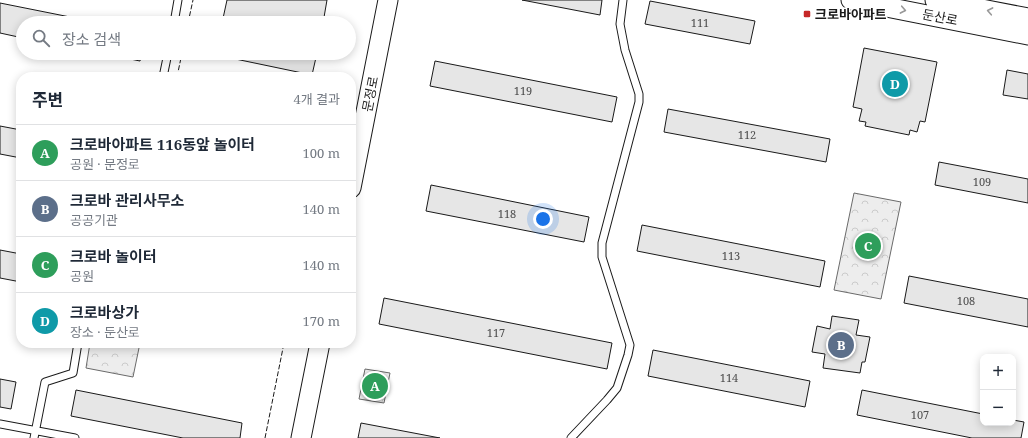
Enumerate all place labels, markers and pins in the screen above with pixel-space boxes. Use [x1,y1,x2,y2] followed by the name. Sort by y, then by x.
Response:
[815,5,887,23] place label: 크로바아파트
[802,9,812,19] marker: 크로바아파트
[882,69,908,99] pin: D
[855,231,881,261] pin: C
[828,330,854,360] pin: B
[362,371,388,401] pin: A

